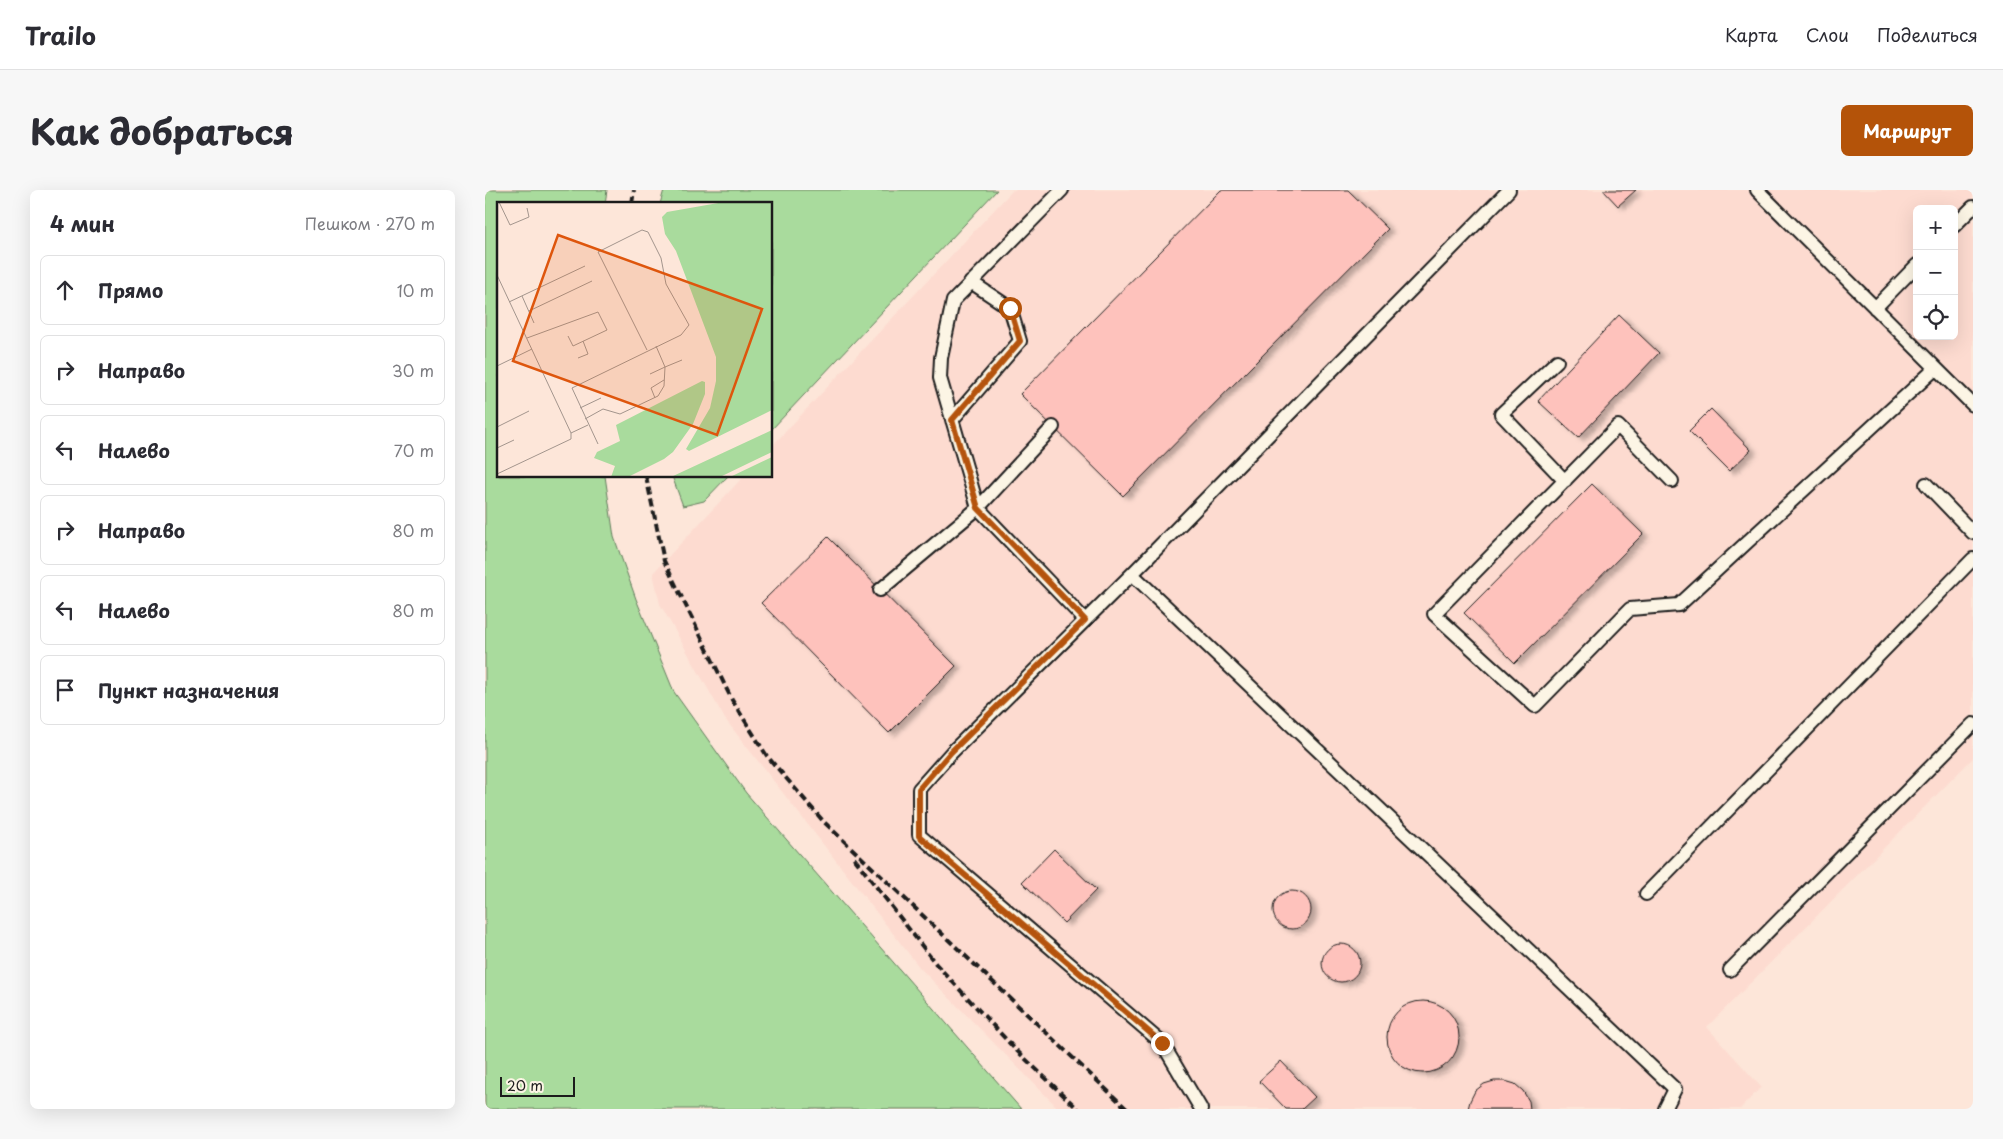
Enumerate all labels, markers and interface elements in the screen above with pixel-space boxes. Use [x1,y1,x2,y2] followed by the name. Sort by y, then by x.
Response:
[25,17,96,53] text: Trailo
[1725,21,1778,48] text: Карта
[1806,21,1849,48] text: Слои
[1877,21,1978,48] text: Поделиться
[30,104,294,157] text: Как добраться
[1841,105,1973,156] button: Маршрут
[497,202,773,478] inset map
[1913,205,1958,340] map controls
[1913,205,1958,250] button: +
[50,207,115,239] text: 4 мин
[305,211,435,235] text: Пешком · 270 m
[1913,250,1958,295] button: −
[51,276,79,304] icon: ahead
[98,276,163,304] text: Прямо
[397,278,434,302] text: 10 m
[1913,295,1958,340] button: locate
[999,297,1022,320] route start
[51,356,79,384] icon: right
[98,356,185,384] text: Направо
[392,358,434,382] text: 30 m
[51,436,79,464] icon: left
[98,436,170,464] text: Налево
[394,438,434,462] text: 70 m
[51,516,79,544] icon: right
[98,516,185,544] text: Направо
[392,518,434,542] text: 80 m
[51,596,79,624] icon: left
[98,596,170,624] text: Налево
[392,598,434,622] text: 80 m
[51,676,79,704] icon: arrive
[98,676,279,704] text: Пункт назначения
[1151,1032,1174,1055] route end
[500,1074,575,1097] scale bar
[507,1075,543,1096] text: 20 m

